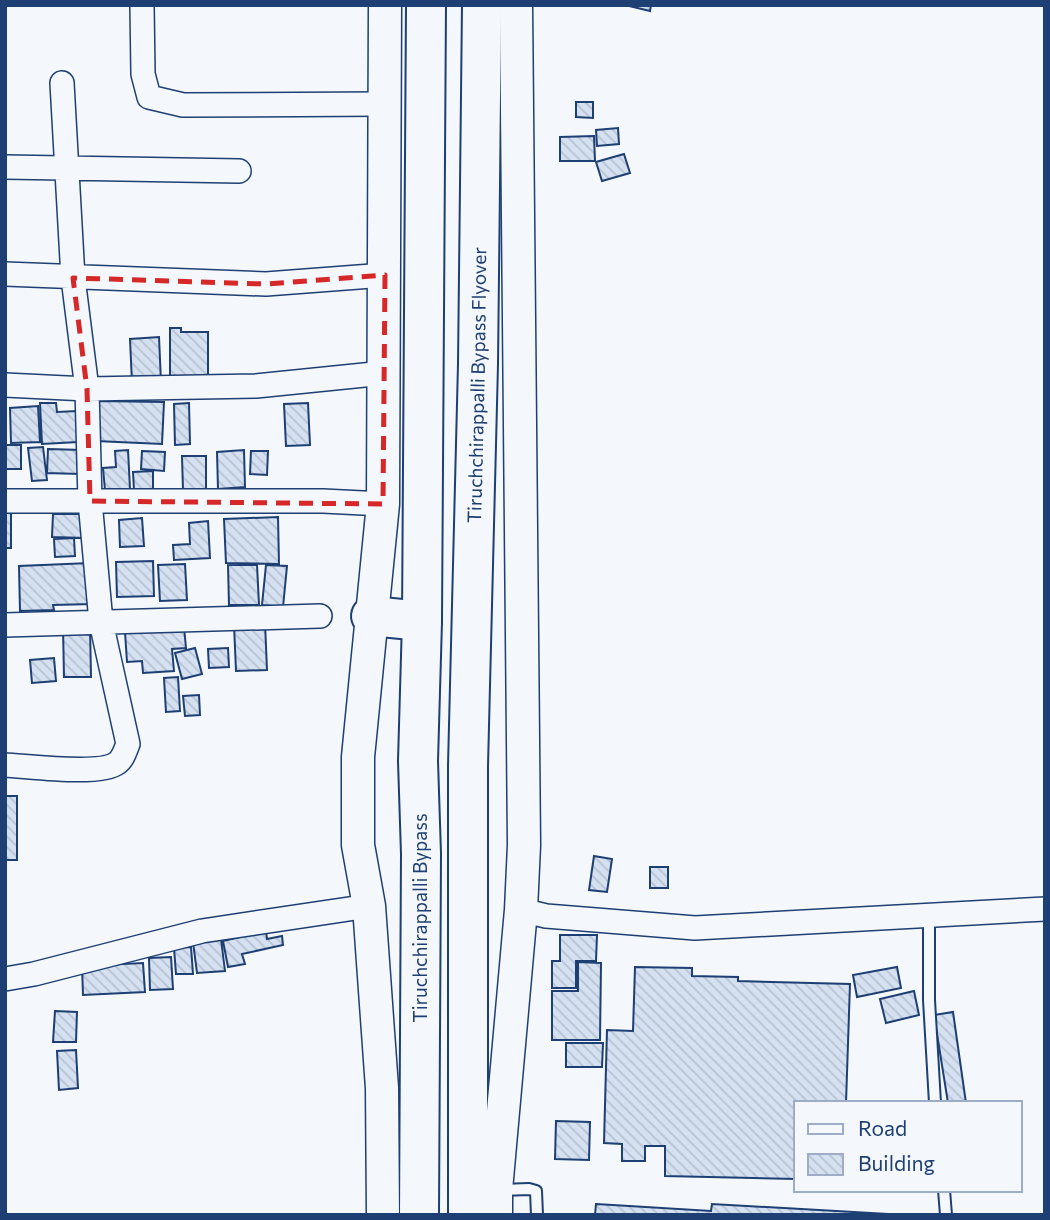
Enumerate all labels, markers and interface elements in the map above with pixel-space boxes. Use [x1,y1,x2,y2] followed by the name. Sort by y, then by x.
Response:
[462,247,490,523] street label: Tiruchchirappalli Bypass Flyover
[408,813,431,1023] street label: Tiruchchirappalli Bypass
[794,1101,1022,1192] legend
[858,1115,907,1140] text: Road
[858,1150,935,1175] text: Building

